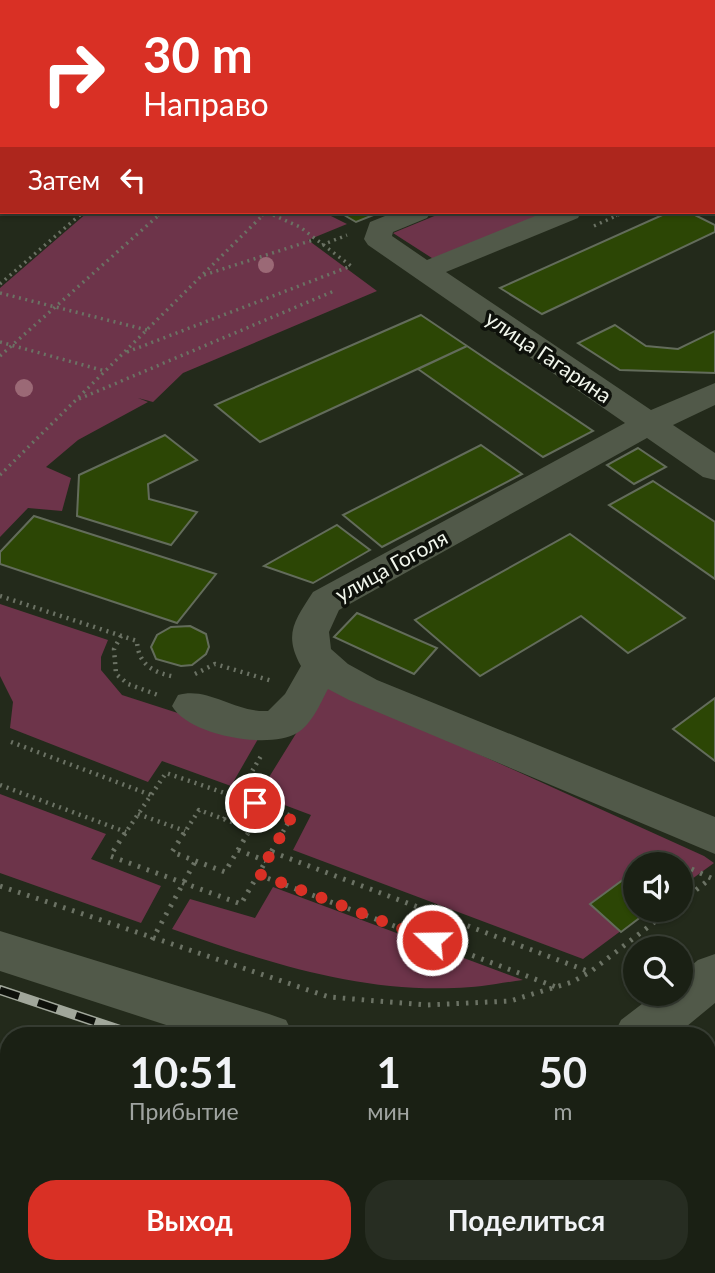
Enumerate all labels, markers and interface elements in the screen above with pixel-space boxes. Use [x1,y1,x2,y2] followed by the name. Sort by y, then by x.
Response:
[143,25,253,83] text: 30 m
[28,28,119,119] icon: right
[143,84,269,123] text: Направо
[114,161,152,199] icon: left
[28,164,100,196] text: Затем
[481,305,617,407] street label: улица Гагарина
[330,524,452,606] street label: улица Гоголя
[225,773,285,833] pin
[236,784,274,822] icon: arrive
[623,852,693,1006] map controls
[623,852,693,922] button: sound
[395,903,469,977] position arrow
[623,936,693,1006] button: search
[130,1047,238,1097] text: 10:51
[376,1047,401,1097] text: 1
[539,1047,587,1097] text: 50
[129,1097,239,1125] text: Прибытие
[367,1097,410,1125] text: мин
[553,1097,572,1125] text: m
[28,1180,351,1260] button: Выход
[365,1180,688,1260] button: Поделиться

